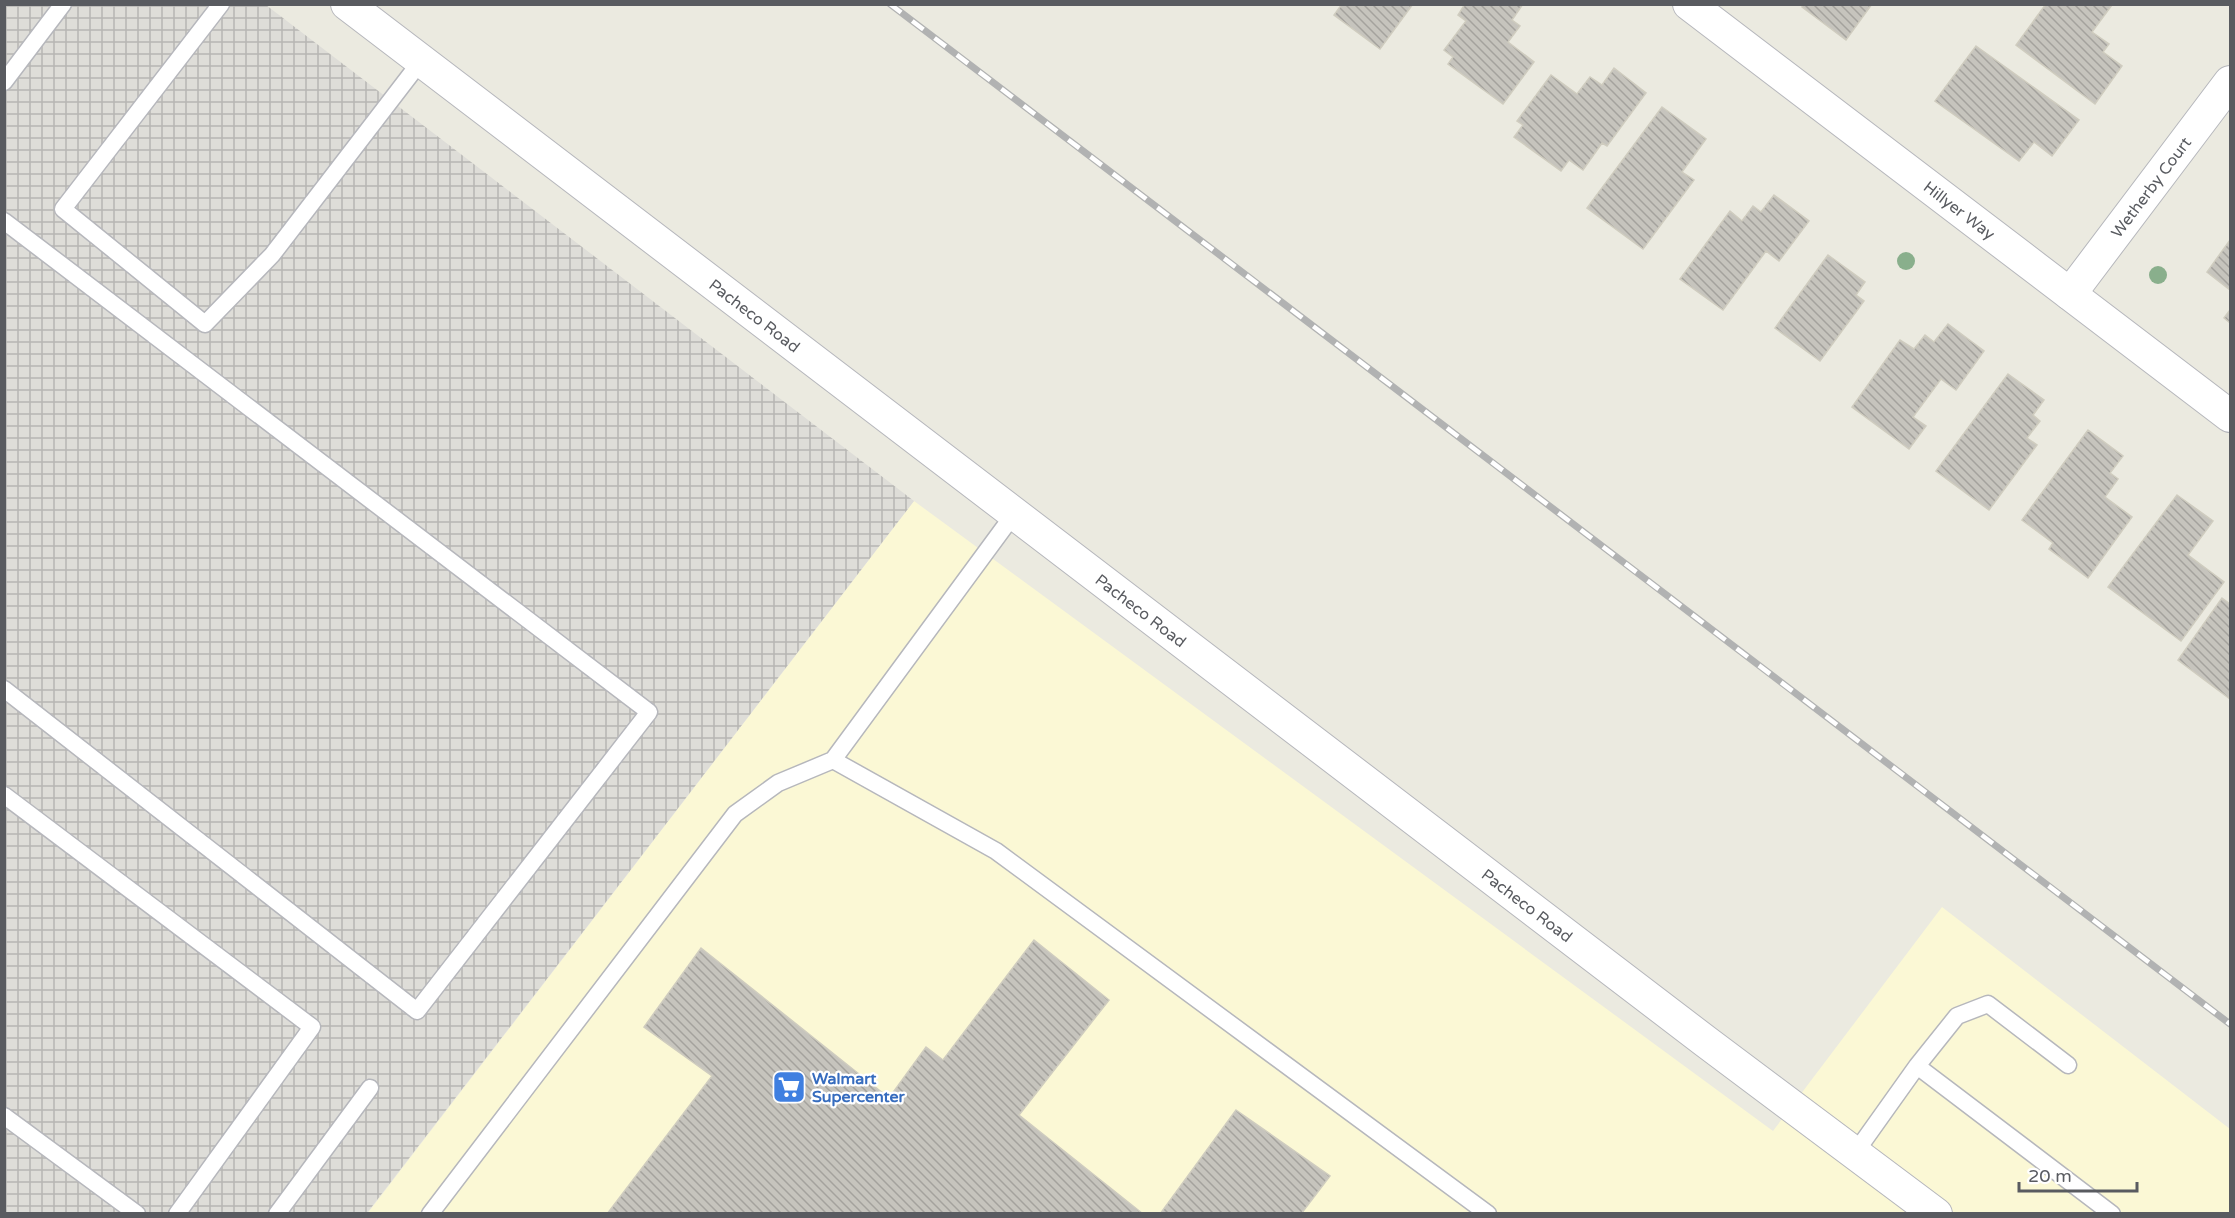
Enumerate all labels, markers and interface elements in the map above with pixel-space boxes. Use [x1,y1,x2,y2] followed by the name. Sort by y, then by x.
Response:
[2107,133,2196,242] street label: Wetherby Court
[1919,177,1999,245] street label: Hillyer Way
[705,275,804,357] street label: Pacheco Road
[1091,570,1190,652] street label: Pacheco Road
[1477,865,1576,947] street label: Pacheco Road
[771,1069,807,1105] supermarket icon: Walmart Supercenter
[812,1069,906,1107] place label: Walmart Supercenter
[2019,1155,2138,1193] scale bar
[2028,1165,2072,1187] text: 20 m

